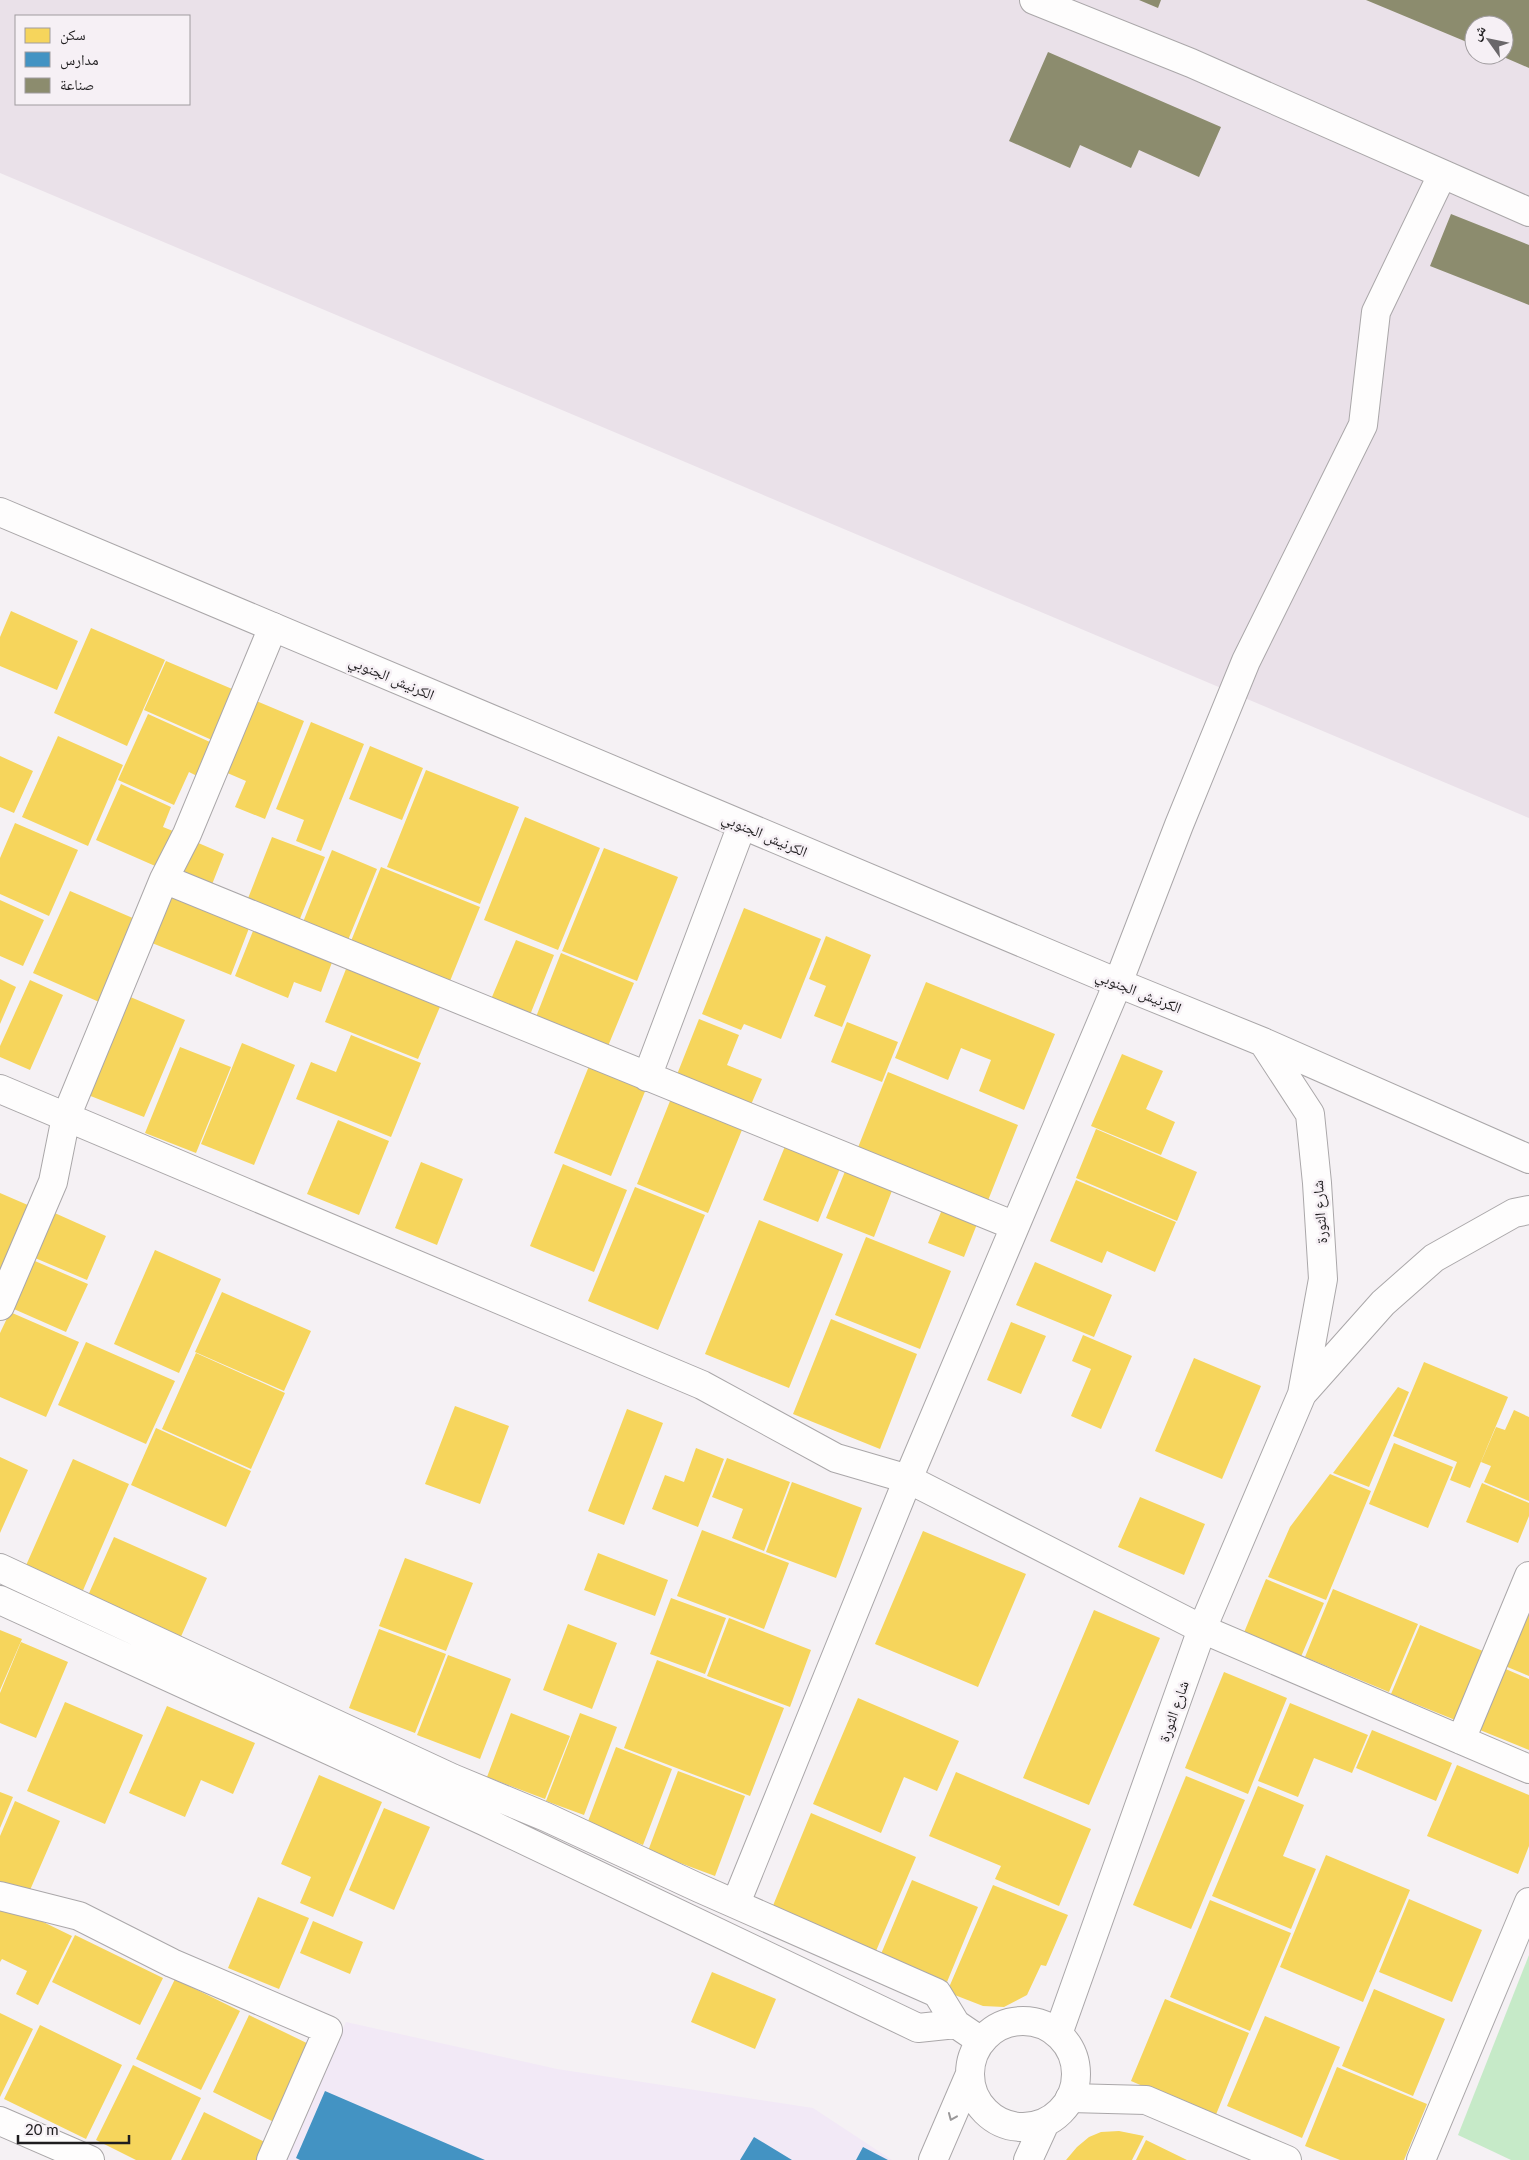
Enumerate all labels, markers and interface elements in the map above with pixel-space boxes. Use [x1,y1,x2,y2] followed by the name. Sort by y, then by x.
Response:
[15,15,190,105] legend
[1464,15,1514,65] north arrow
[1467,22,1490,44] text: ش
[60,25,86,45] text: سكن
[60,50,99,70] text: مدارس
[60,75,94,93] text: صناعة
[345,651,437,707] street label: الكرنيش الجنوبي
[718,808,810,864] street label: الكرنيش الجنوبي
[1092,966,1185,1020] street label: الكرنيش الجنوبي
[1308,1179,1332,1244] street label: شارع الثورة
[1154,1678,1194,1745] street label: شارع الثورة
[18,2112,129,2144] scale bar
[947,2112,958,2121] one-way arrow
[25,2120,59,2138] text: 20 m

